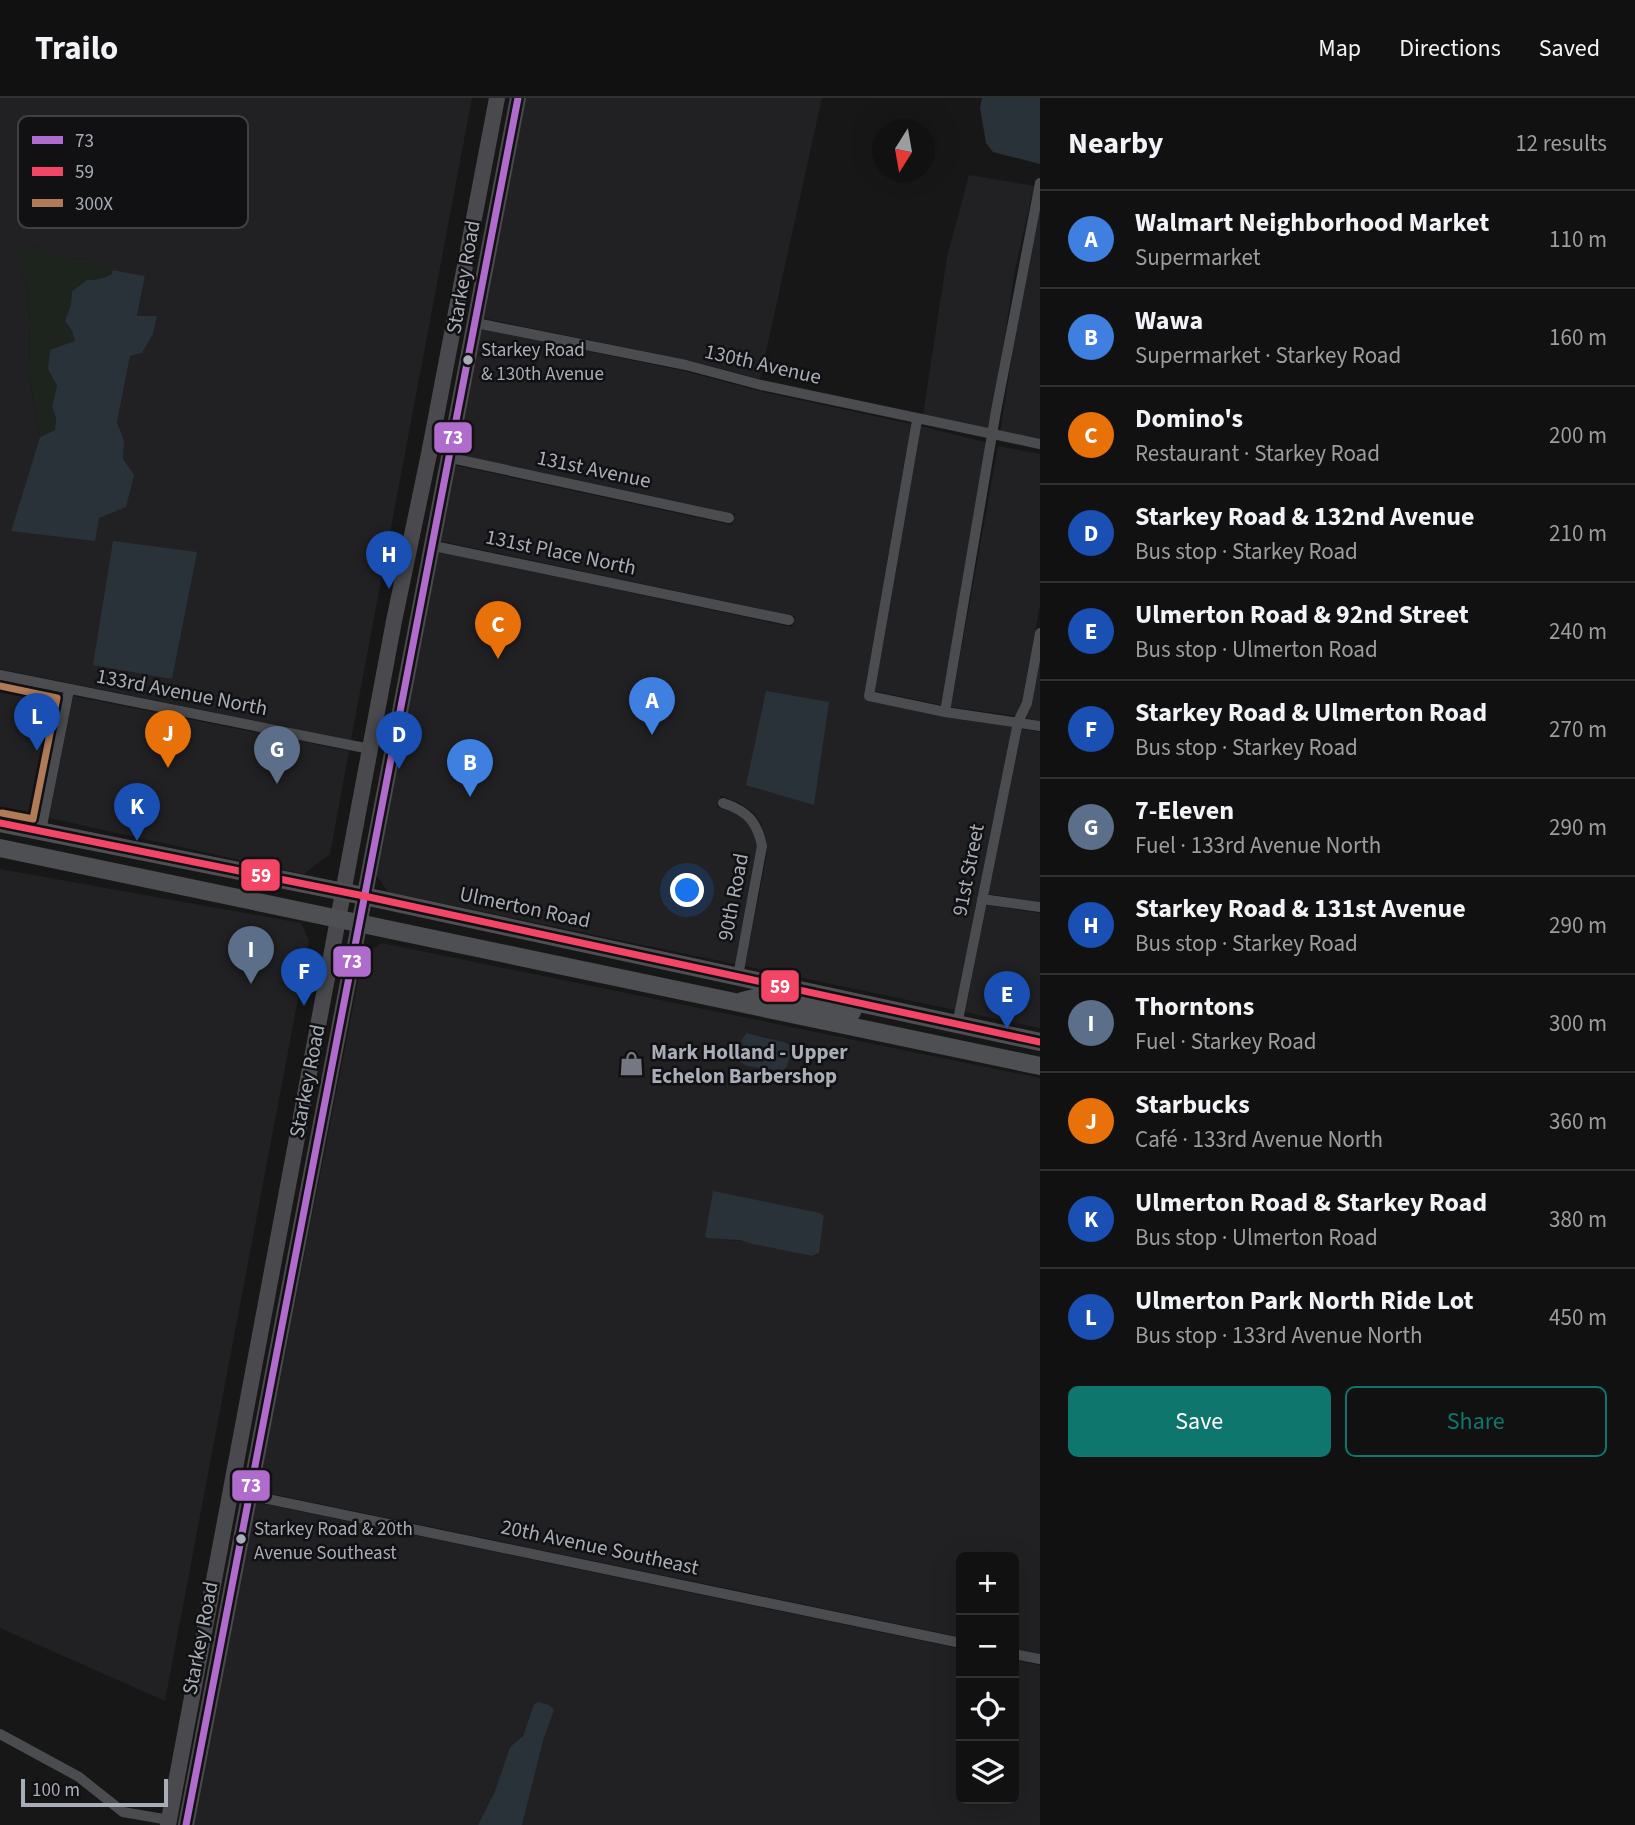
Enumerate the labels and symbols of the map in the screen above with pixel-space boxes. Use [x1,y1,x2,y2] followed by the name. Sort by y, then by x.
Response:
[18,116,248,228] legend
[872,119,935,182] north arrow
[75,128,94,155] text: 73
[75,159,94,186] text: 59
[75,191,113,218] text: 300X
[438,218,488,336] street label: Starkey Road
[702,336,824,392] street label: 130th Avenue
[481,337,604,388] place label: Starkey Road & 130th Avenue
[461,353,475,367] marker: Starkey Road & 130th Avenue
[433,421,473,454] line badge: 73
[443,425,463,452] text: 73
[534,442,654,496] street label: 131st Avenue
[483,521,639,583] street label: 131st Place North
[366,531,412,589] pin: H
[475,601,521,659] pin: C
[94,661,270,723] street label: 133rd Avenue North
[629,677,675,735] pin: A
[14,693,60,751] pin: L
[145,710,191,768] pin: J
[376,711,422,769] pin: D
[254,726,300,784] pin: G
[447,739,493,797] pin: B
[114,783,160,841] pin: K
[944,821,992,919] street label: 91st Street
[710,851,756,943] street label: 90th Road
[240,858,281,892] line badge: 59
[251,863,271,890] text: 59
[670,873,704,907] your location
[457,879,593,935] street label: Ulmerton Road
[228,926,274,984] pin: I
[332,945,372,978] line badge: 73
[281,948,327,1006] pin: F
[342,949,362,976] text: 73
[760,969,800,1003] line badge: 59
[984,971,1030,1029] pin: E
[770,974,790,1001] text: 59
[281,1022,333,1140] street label: Starkey Road
[651,1037,848,1091] place label: Mark Holland - Upper Echelon Barbershop
[617,1050,645,1078] shop icon: Mark Holland - Upper Echelon Barbershop
[231,1469,271,1502] line badge: 73
[241,1473,261,1500] text: 73
[498,1511,702,1583] street label: 20th Avenue Southeast
[254,1516,413,1567] place label: Starkey Road & 20th Avenue Southeast
[234,1532,248,1546] marker: Starkey Road & 20th Avenue Southeast
[174,1579,226,1697] street label: Starkey Road
[21,1776,168,1808] scale bar

